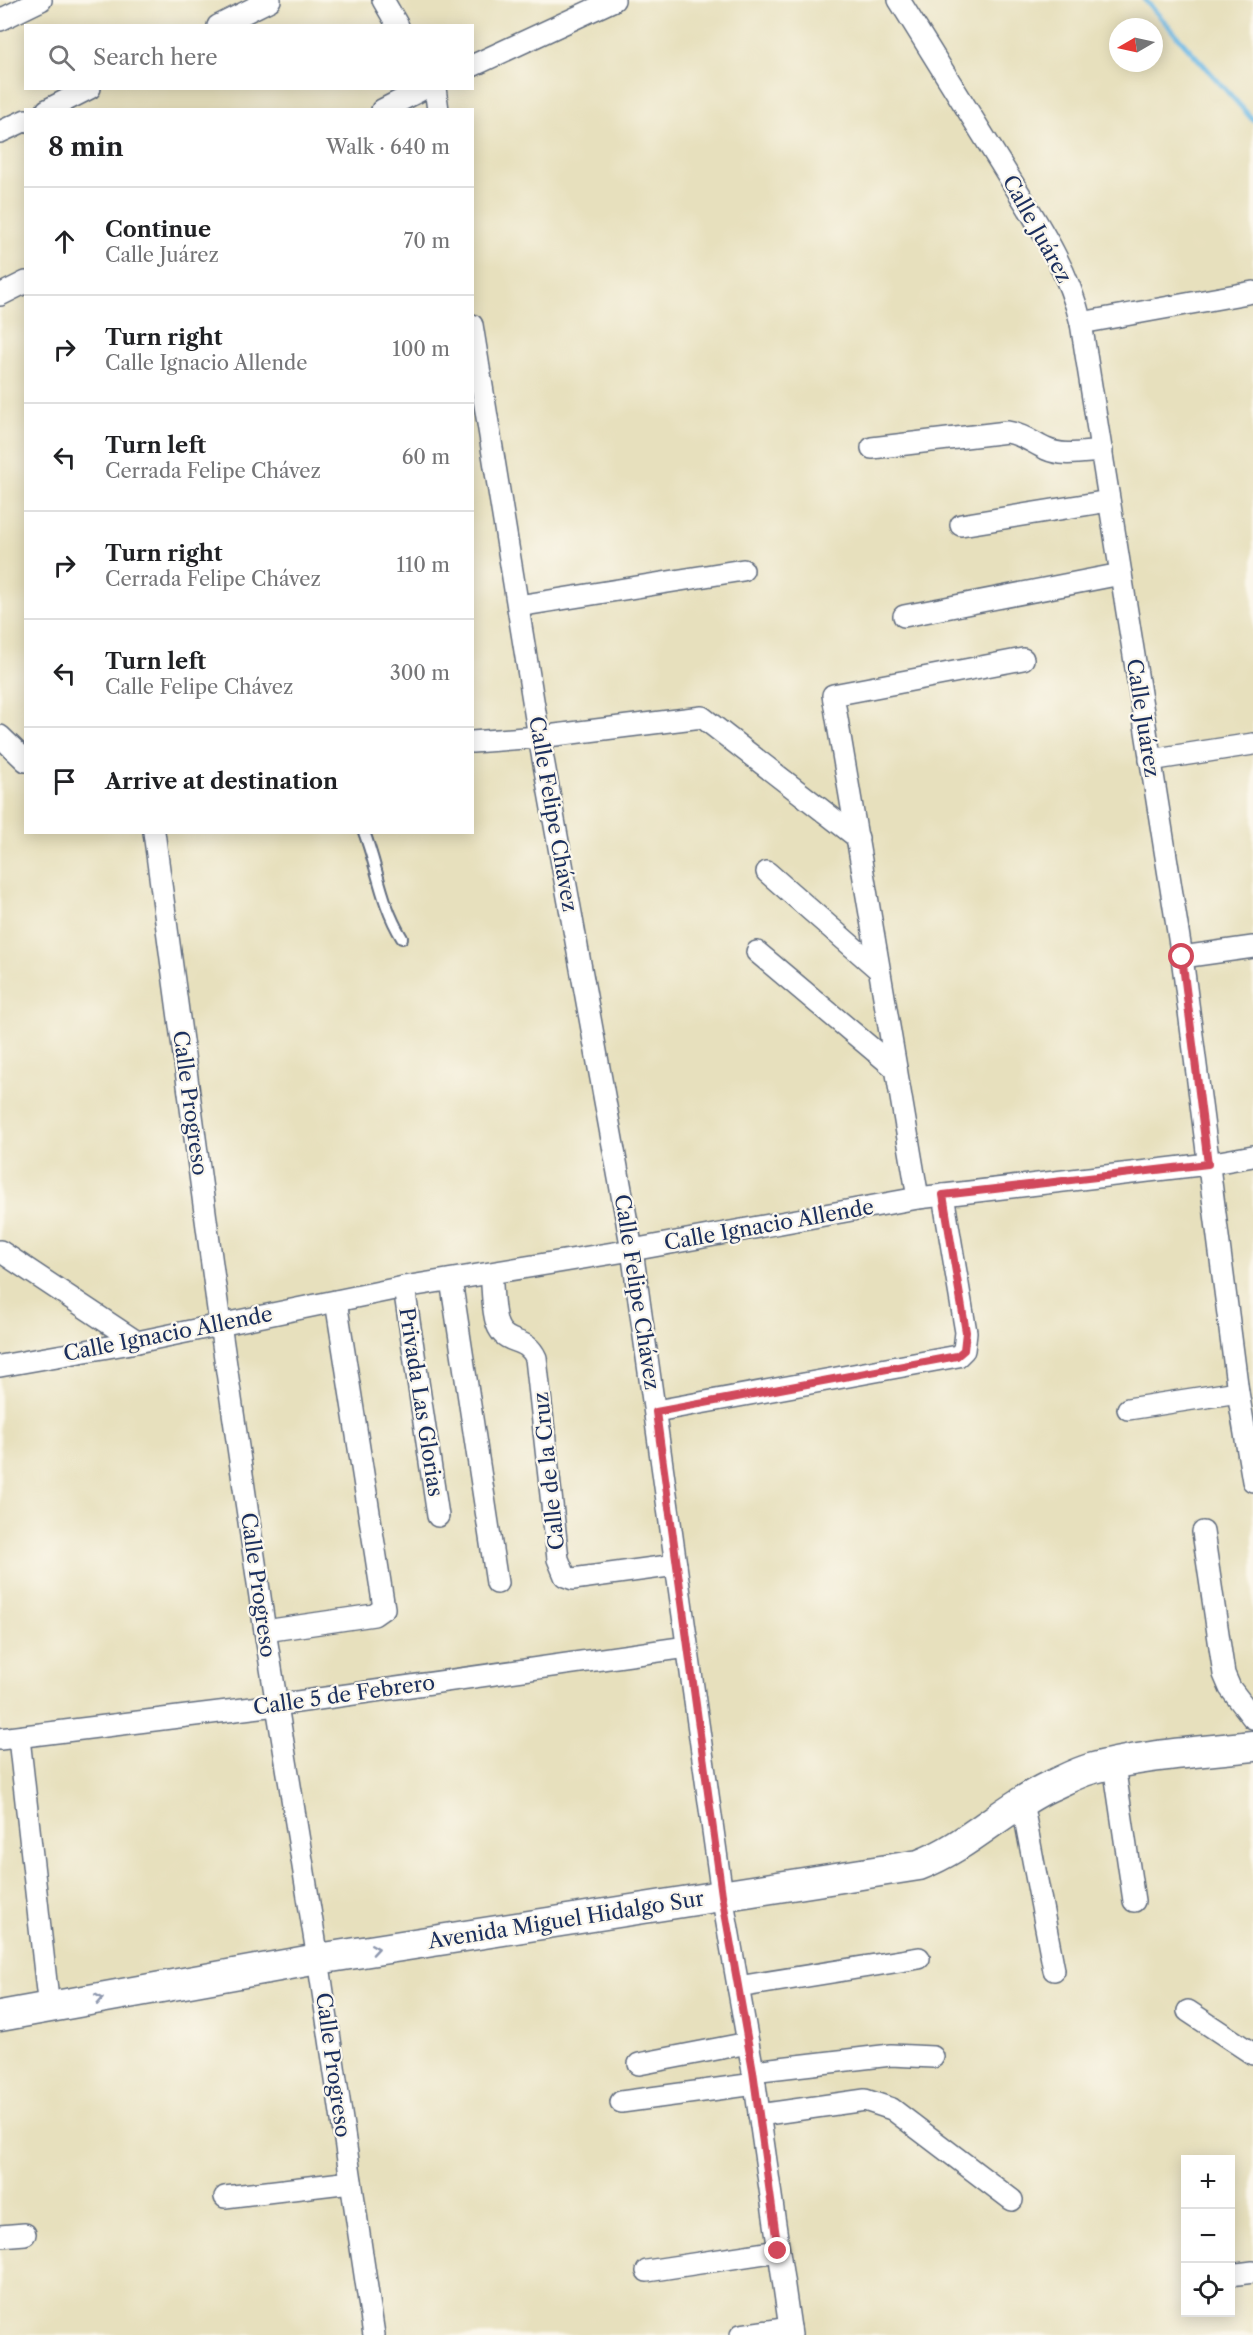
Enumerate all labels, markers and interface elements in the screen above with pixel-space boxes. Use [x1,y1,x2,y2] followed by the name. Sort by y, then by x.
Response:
[1109,18,1163,72] north arrow
[24,24,474,90] search box
[45,41,78,74] icon: search
[93,44,218,71] text: Search here
[48,131,124,163] text: 8 min
[326,135,450,159] text: Walk · 640 m
[998,170,1077,287] street label: Calle Juárez
[105,216,211,243] text: Continue
[48,225,81,258] icon: ahead
[404,229,450,253] text: 70 m
[105,243,219,267] text: Calle Juárez
[105,324,223,351] text: Turn right
[48,333,81,366] icon: right
[392,337,450,361] text: 100 m
[105,351,307,375] text: Calle Ignacio Allende
[105,432,206,459] text: Turn left
[48,441,81,474] icon: left
[402,445,450,469] text: 60 m
[105,459,321,483] text: Cerrada Felipe Chávez
[105,540,223,567] text: Turn right
[48,549,81,582] icon: right
[397,553,450,577] text: 110 m
[105,567,321,591] text: Cerrada Felipe Chávez
[105,648,206,675] text: Turn left
[48,657,81,690] icon: left
[1122,657,1165,779] street label: Calle Juárez
[390,661,450,685] text: 300 m
[105,675,293,699] text: Calle Felipe Chávez
[524,714,583,913] street label: Calle Felipe Chávez
[48,765,81,798] icon: arrive
[105,768,338,795] text: Arrive at destination
[1168,943,1194,969] route start
[168,1029,213,1177] street label: Calle Progreso
[610,1192,665,1392] street label: Calle Felipe Chávez
[662,1194,876,1255] street label: Calle Ignacio Allende
[61,1301,275,1366] street label: Calle Ignacio Allende
[394,1306,449,1498] street label: Privada Las Glorias
[528,1391,569,1551] street label: Calle de la Cruz
[236,1511,281,1659] street label: Calle Progreso
[251,1669,436,1720] street label: Calle 5 de Febrero
[425,1885,706,1954] street label: Avenida Miguel Hidalgo Sur
[371,1944,380,1956] one-way arrow
[311,1991,356,2139] street label: Calle Progreso
[94,1993,104,2006] one-way arrow
[1181,2155,1235,2317] map controls
[1181,2155,1235,2209] button: +
[1181,2209,1235,2263] button: −
[764,2237,790,2263] route end
[1181,2263,1235,2317] button: locate

